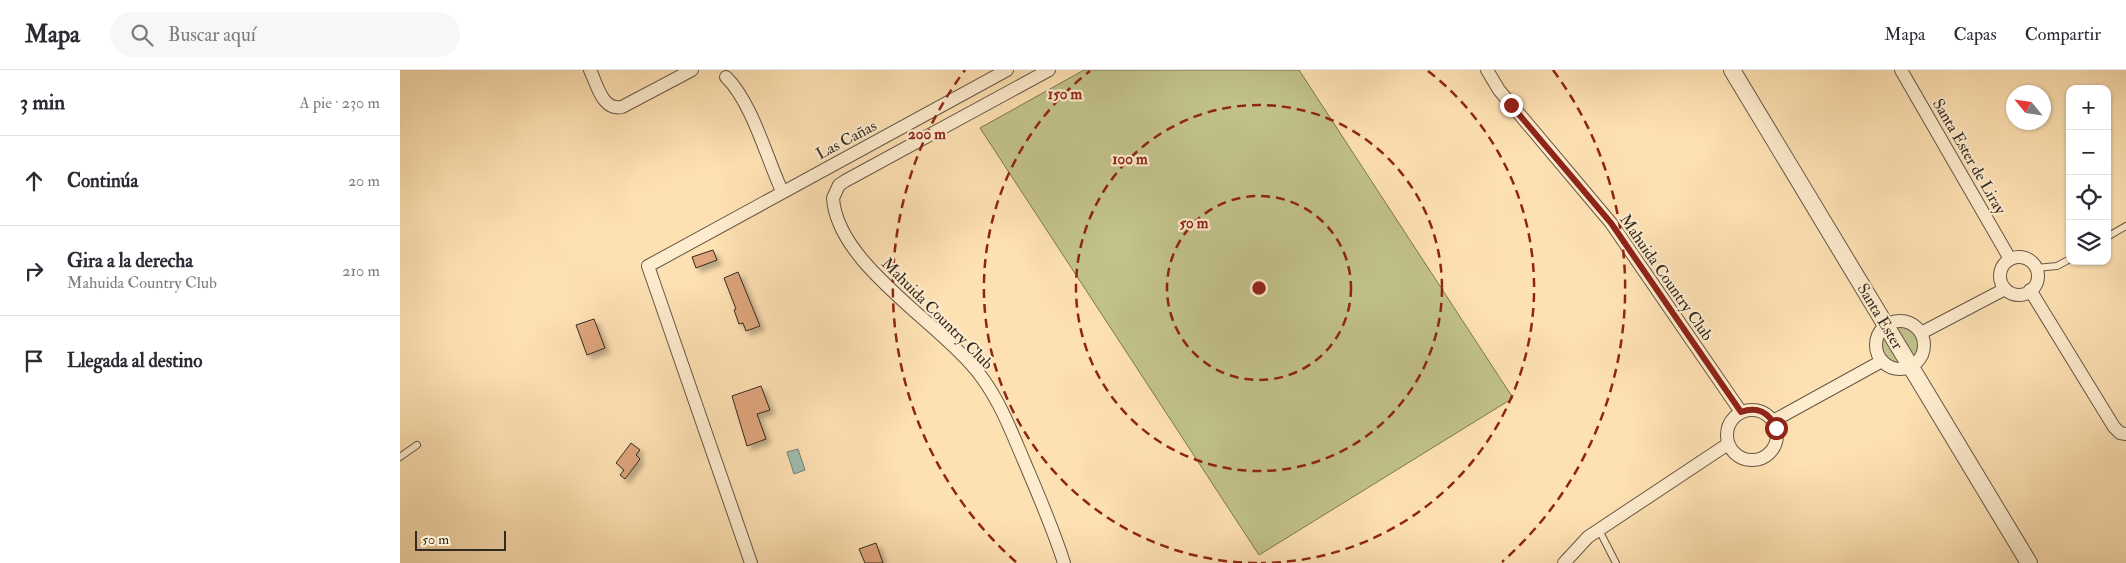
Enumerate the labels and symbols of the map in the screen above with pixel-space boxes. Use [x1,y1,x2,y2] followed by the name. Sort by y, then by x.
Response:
[1048,85,1082,104] text: 150 m
[2006,85,2051,130] north arrow
[1500,94,1523,117] route end
[1928,95,2011,219] street label: Santa Ester de Liray
[813,116,880,164] street label: Las Cañas
[908,125,946,144] text: 200 m
[1112,150,1148,169] text: 100 m
[1615,210,1717,345] street label: Mahuida Country Club
[1180,214,1209,233] text: 50 m
[877,254,997,374] street label: Mahuida Country Club
[1250,279,1268,297] centre of rings
[1853,280,1908,353] street label: Santa Ester
[1765,417,1788,440] route start
[415,528,506,551] scale bar

